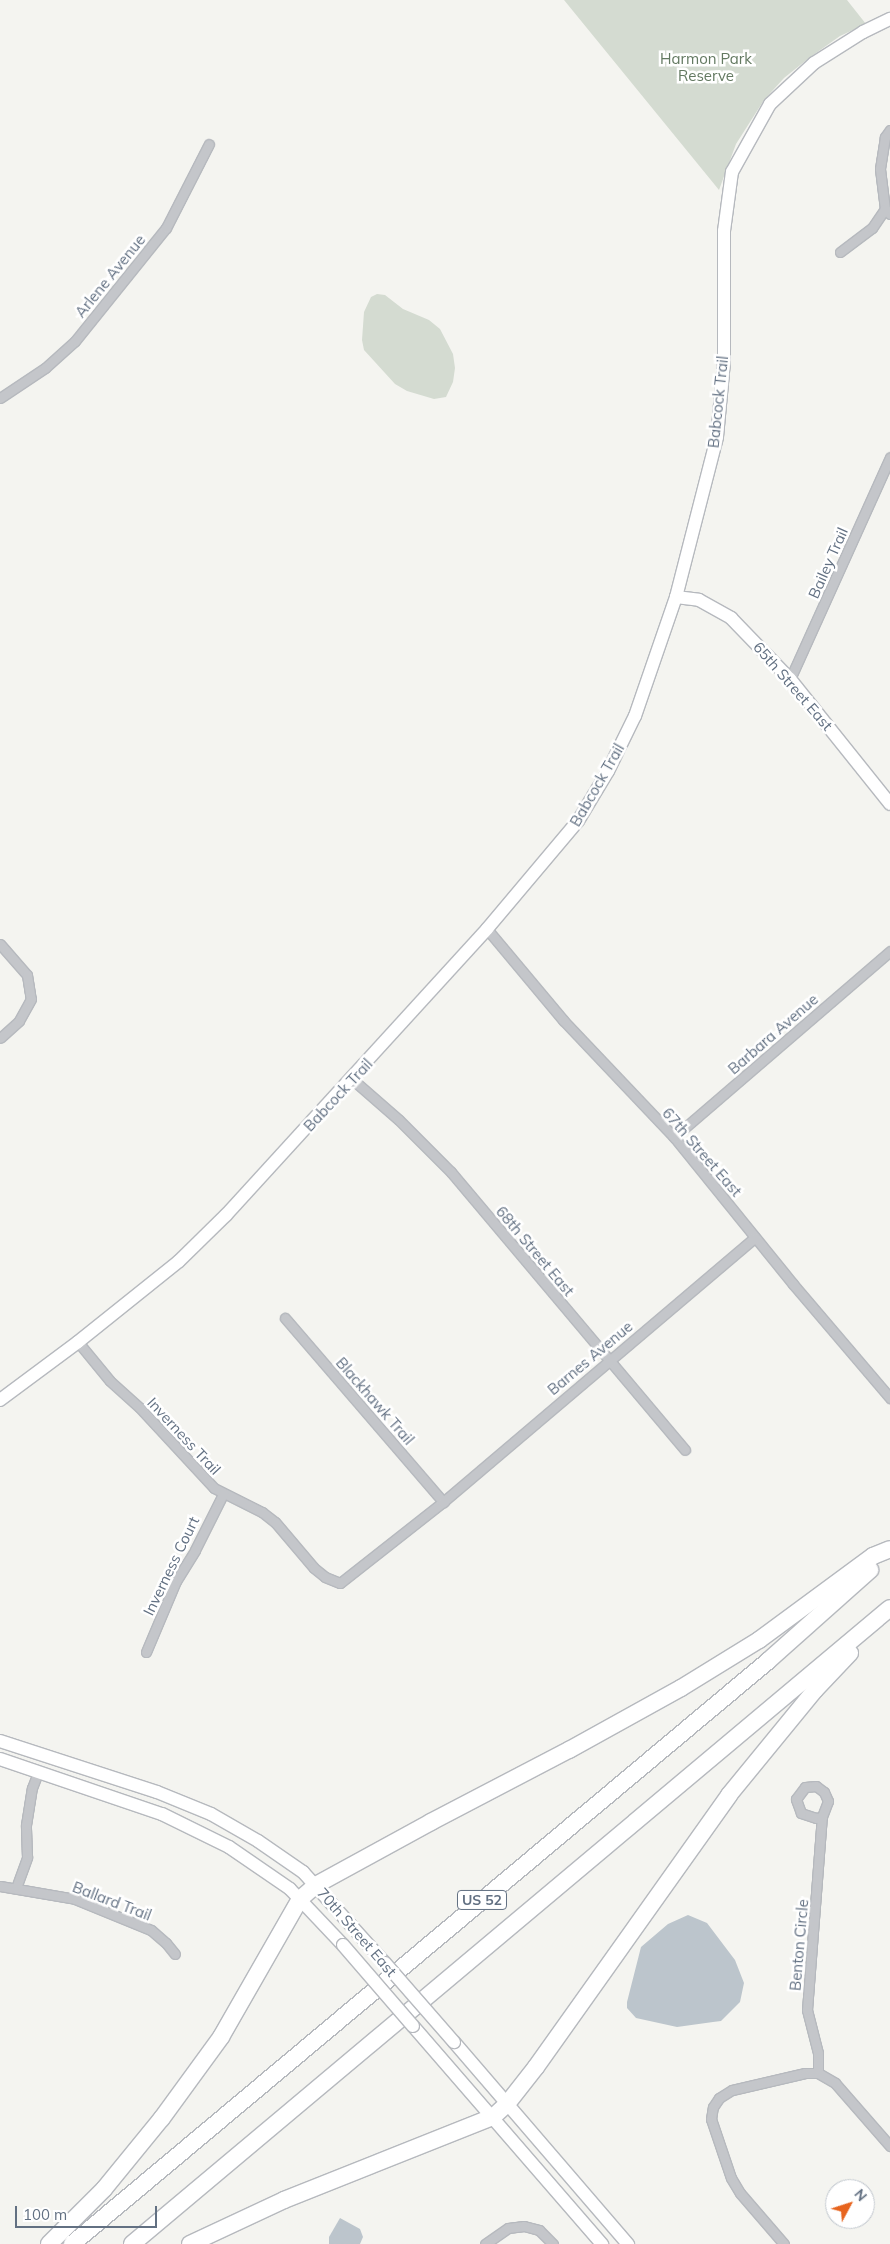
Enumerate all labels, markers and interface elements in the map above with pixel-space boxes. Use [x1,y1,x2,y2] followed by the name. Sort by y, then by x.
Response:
[660,49,752,84] park label: Harmon Park Reserve
[71,231,149,321] street label: Arlene Avenue
[704,355,732,449] street label: Babcock Trail
[804,525,852,601] street label: Bailey Trail
[750,638,836,734] street label: 65th Street East
[566,740,628,830] street label: Babcock Trail
[724,990,822,1078] street label: Barbara Avenue
[300,1055,376,1135] street label: Babcock Trail
[659,1104,745,1200] street label: 67th Street East
[492,1202,578,1300] street label: 68th Street East
[544,1317,636,1399] street label: Barnes Avenue
[332,1354,418,1448] street label: Blackhawk Trail
[144,1394,224,1478] street label: Inverness Trail
[139,1514,203,1618] street label: Inverness Court
[70,1878,154,1924] street label: Ballard Trail
[314,1884,400,1980] street label: 70th Street East
[456,1888,508,1912] road number: US 52
[786,1898,812,1992] street label: Benton Circle
[825,2179,875,2229] north arrow
[850,2185,871,2205] text: N
[18,2196,160,2228] scale bar
[23,2205,67,2224] text: 100 m

